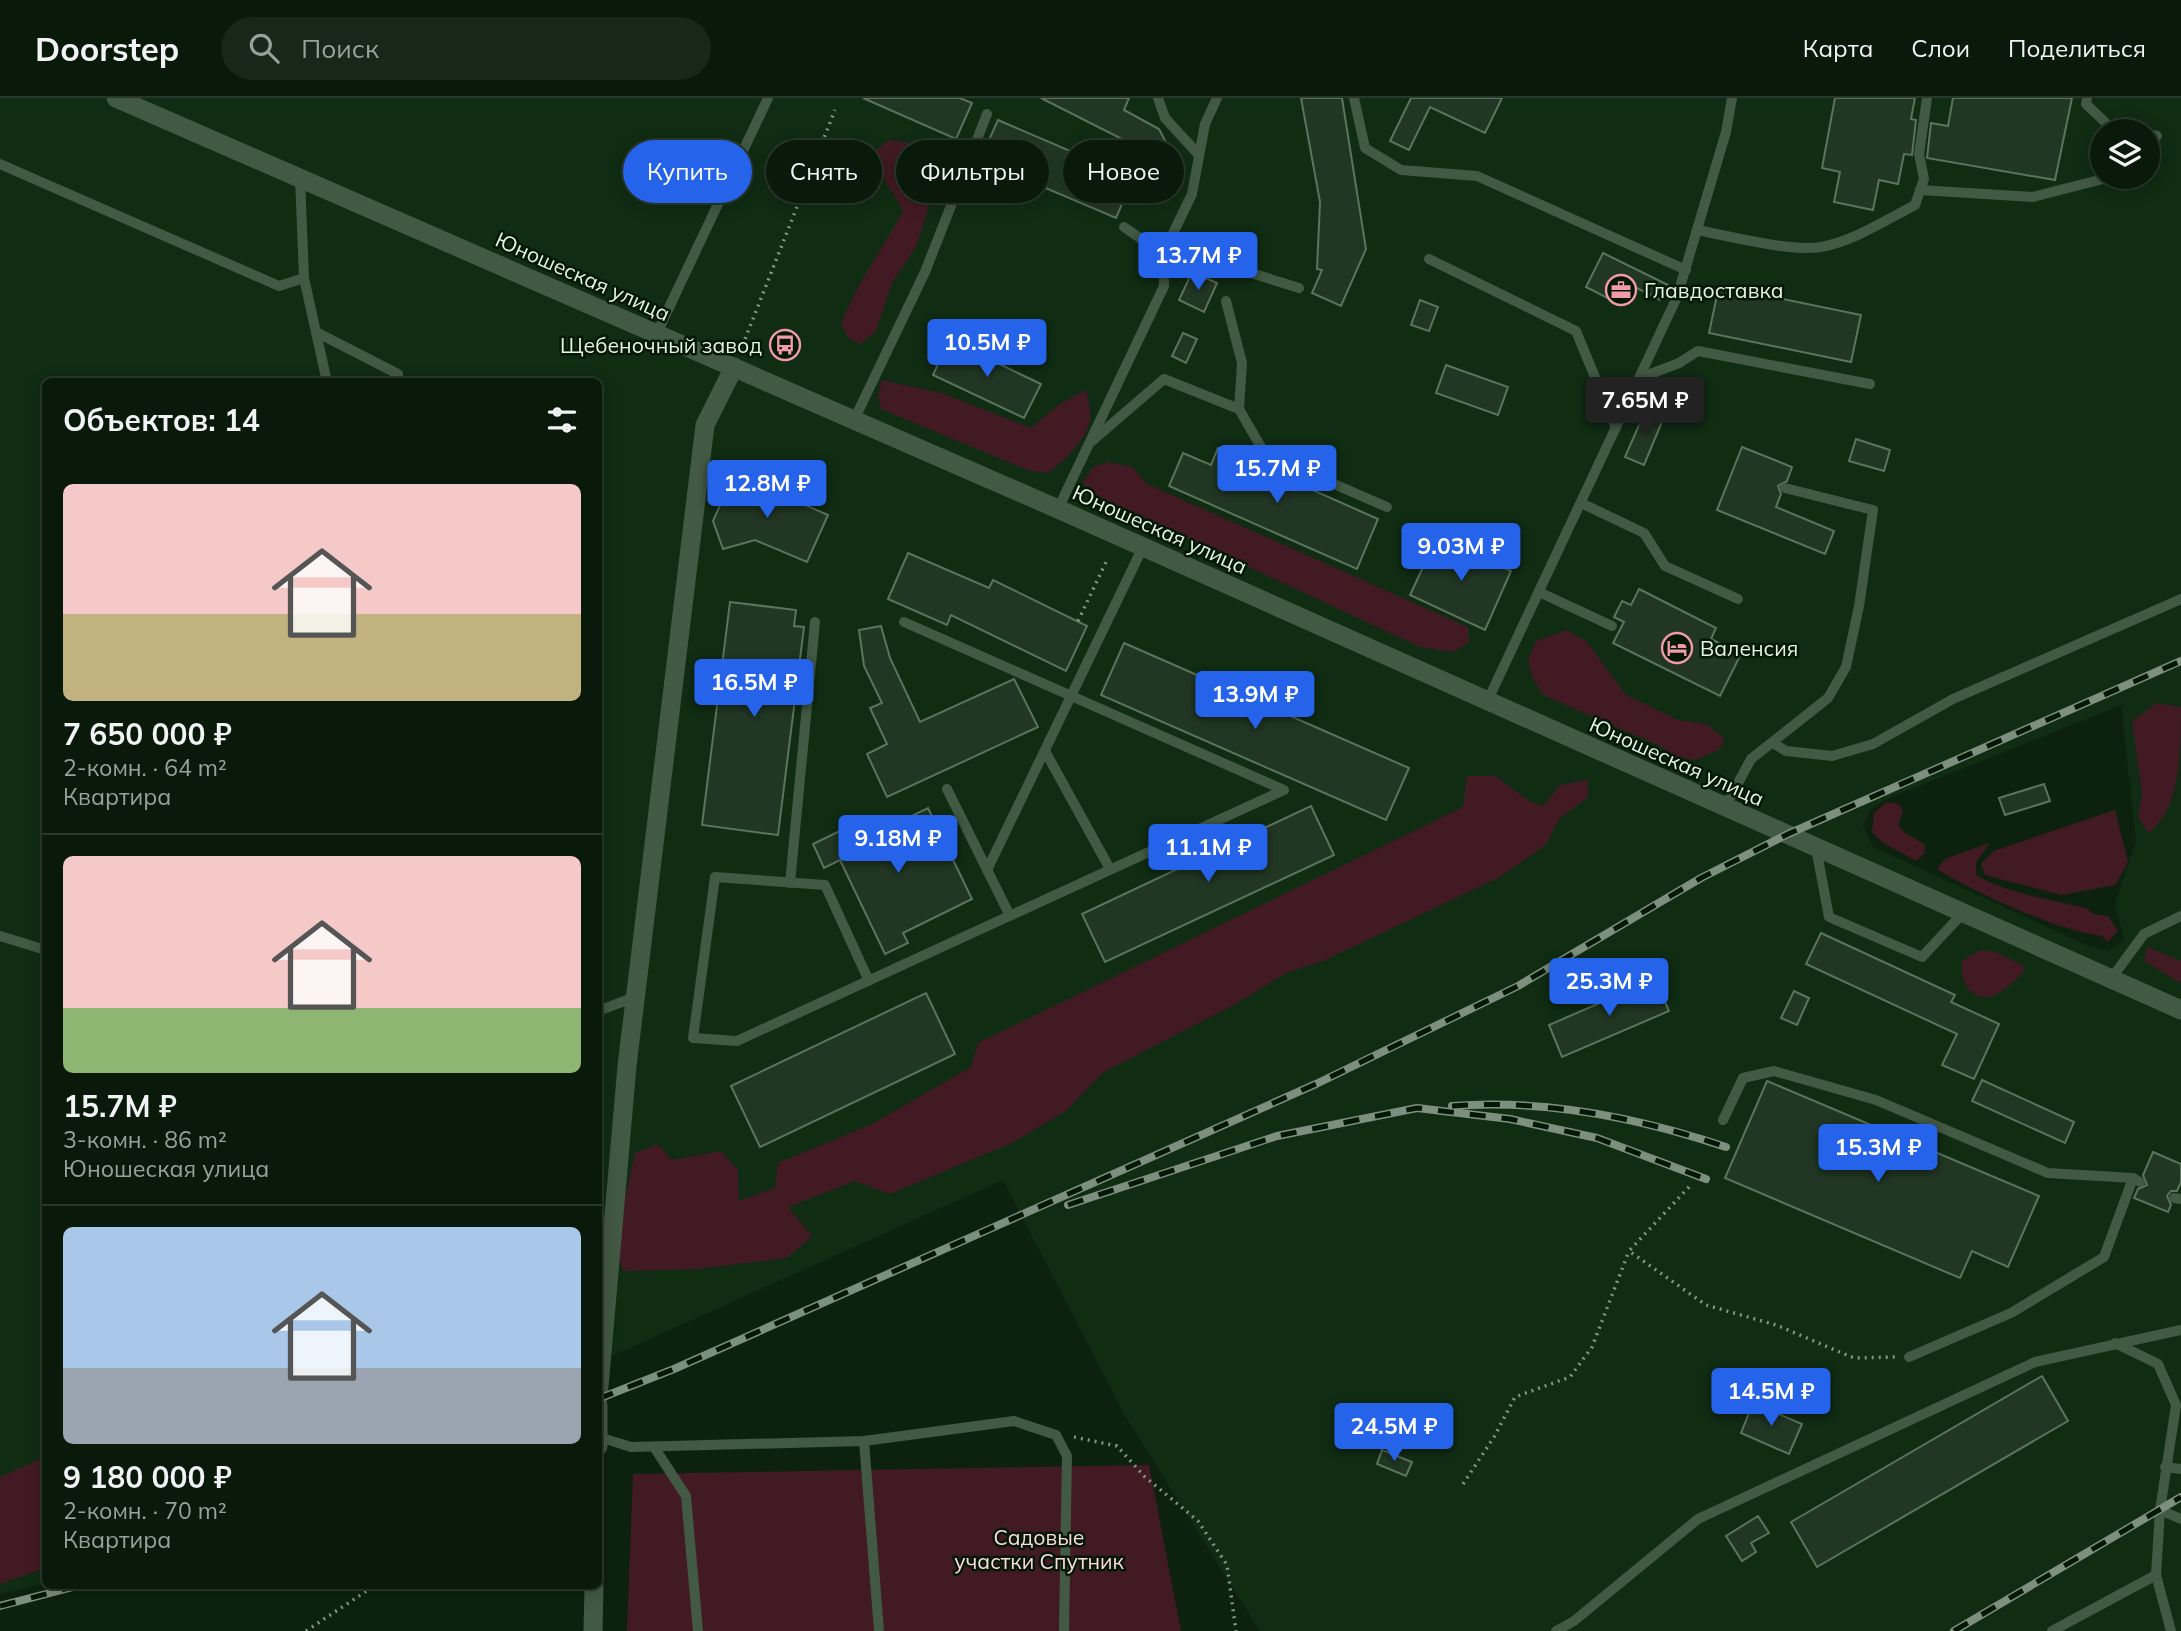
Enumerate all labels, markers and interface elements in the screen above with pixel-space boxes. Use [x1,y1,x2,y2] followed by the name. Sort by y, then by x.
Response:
[221,17,711,80] search box
[35,28,179,69] text: Doorstep
[245,29,283,67] icon: search
[301,32,379,65] text: Поиск
[1803,33,1873,63] text: Карта
[1911,33,1970,63] text: Слои
[2008,33,2146,63] text: Поделиться
[2090,119,2160,189] map controls
[2090,119,2160,189] button: layers
[623,140,752,203] chip: Купить
[766,140,882,203] chip: Снять
[896,140,1049,203] chip: Фильтры
[1063,140,1184,203] chip: Новое
[492,226,674,326] street label: Юношеская улица
[1133,232,1263,292] pin: 13.7M ₽
[1154,240,1242,269] text: 13.7M ₽
[1604,273,1638,307] office icon: Главдоставка
[1644,277,1784,303] place label: Главдоставка
[922,320,1052,379] pin: 10.5M ₽
[943,327,1031,356] text: 10.5M ₽
[768,328,802,362] bus stop icon: Щебеночный завод
[560,332,762,358] place label: Щебеночный завод
[1580,378,1710,437] pin: 7.65M ₽
[1601,385,1689,414] text: 7.65M ₽
[63,401,260,439] text: Объектов: 14
[543,401,581,439] icon: filters
[1212,446,1342,505] pin: 15.7M ₽
[1233,453,1321,482] text: 15.7M ₽
[702,460,832,520] pin: 12.8M ₽
[723,468,811,497] text: 12.8M ₽
[1069,479,1251,579] street label: Юношеская улица
[1396,524,1526,583] pin: 9.03M ₽
[259,530,385,656] icon: home
[1417,531,1505,560] text: 9.03M ₽
[1660,631,1694,665] hotel icon: Валенсия
[1700,635,1798,661] place label: Валенсия
[689,660,819,719] pin: 16.5M ₽
[710,667,798,696] text: 16.5M ₽
[1190,672,1320,731] pin: 13.9M ₽
[1211,679,1299,708] text: 13.9M ₽
[1586,711,1768,811] street label: Юношеская улица
[63,715,232,753] text: 7 650 000 ₽
[63,753,227,782] text: 2-комн. · 64 m²
[63,782,171,811] text: Квартира
[833,816,963,875] pin: 9.18M ₽
[854,823,942,852] text: 9.18M ₽
[1143,824,1273,884] pin: 11.1M ₽
[1164,832,1252,861] text: 11.1M ₽
[259,902,385,1028] icon: home
[1544,958,1674,1018] pin: 25.3M ₽
[1565,966,1653,995] text: 25.3M ₽
[63,1087,177,1125] text: 15.7M ₽
[1813,1124,1943,1184] pin: 15.3M ₽
[63,1125,227,1154] text: 3-комн. · 86 m²
[1834,1132,1922,1161] text: 15.3M ₽
[63,1154,269,1183] text: Юношеская улица
[259,1273,385,1399] icon: home
[1706,1368,1836,1428] pin: 14.5M ₽
[1727,1376,1815,1405] text: 14.5M ₽
[1329,1404,1459,1463] pin: 24.5M ₽
[1350,1411,1438,1440] text: 24.5M ₽
[63,1458,232,1496] text: 9 180 000 ₽
[63,1496,227,1525] text: 2-комн. · 70 m²
[954,1524,1125,1574] park label: Садовые участки Спутник
[63,1525,171,1554] text: Квартира

